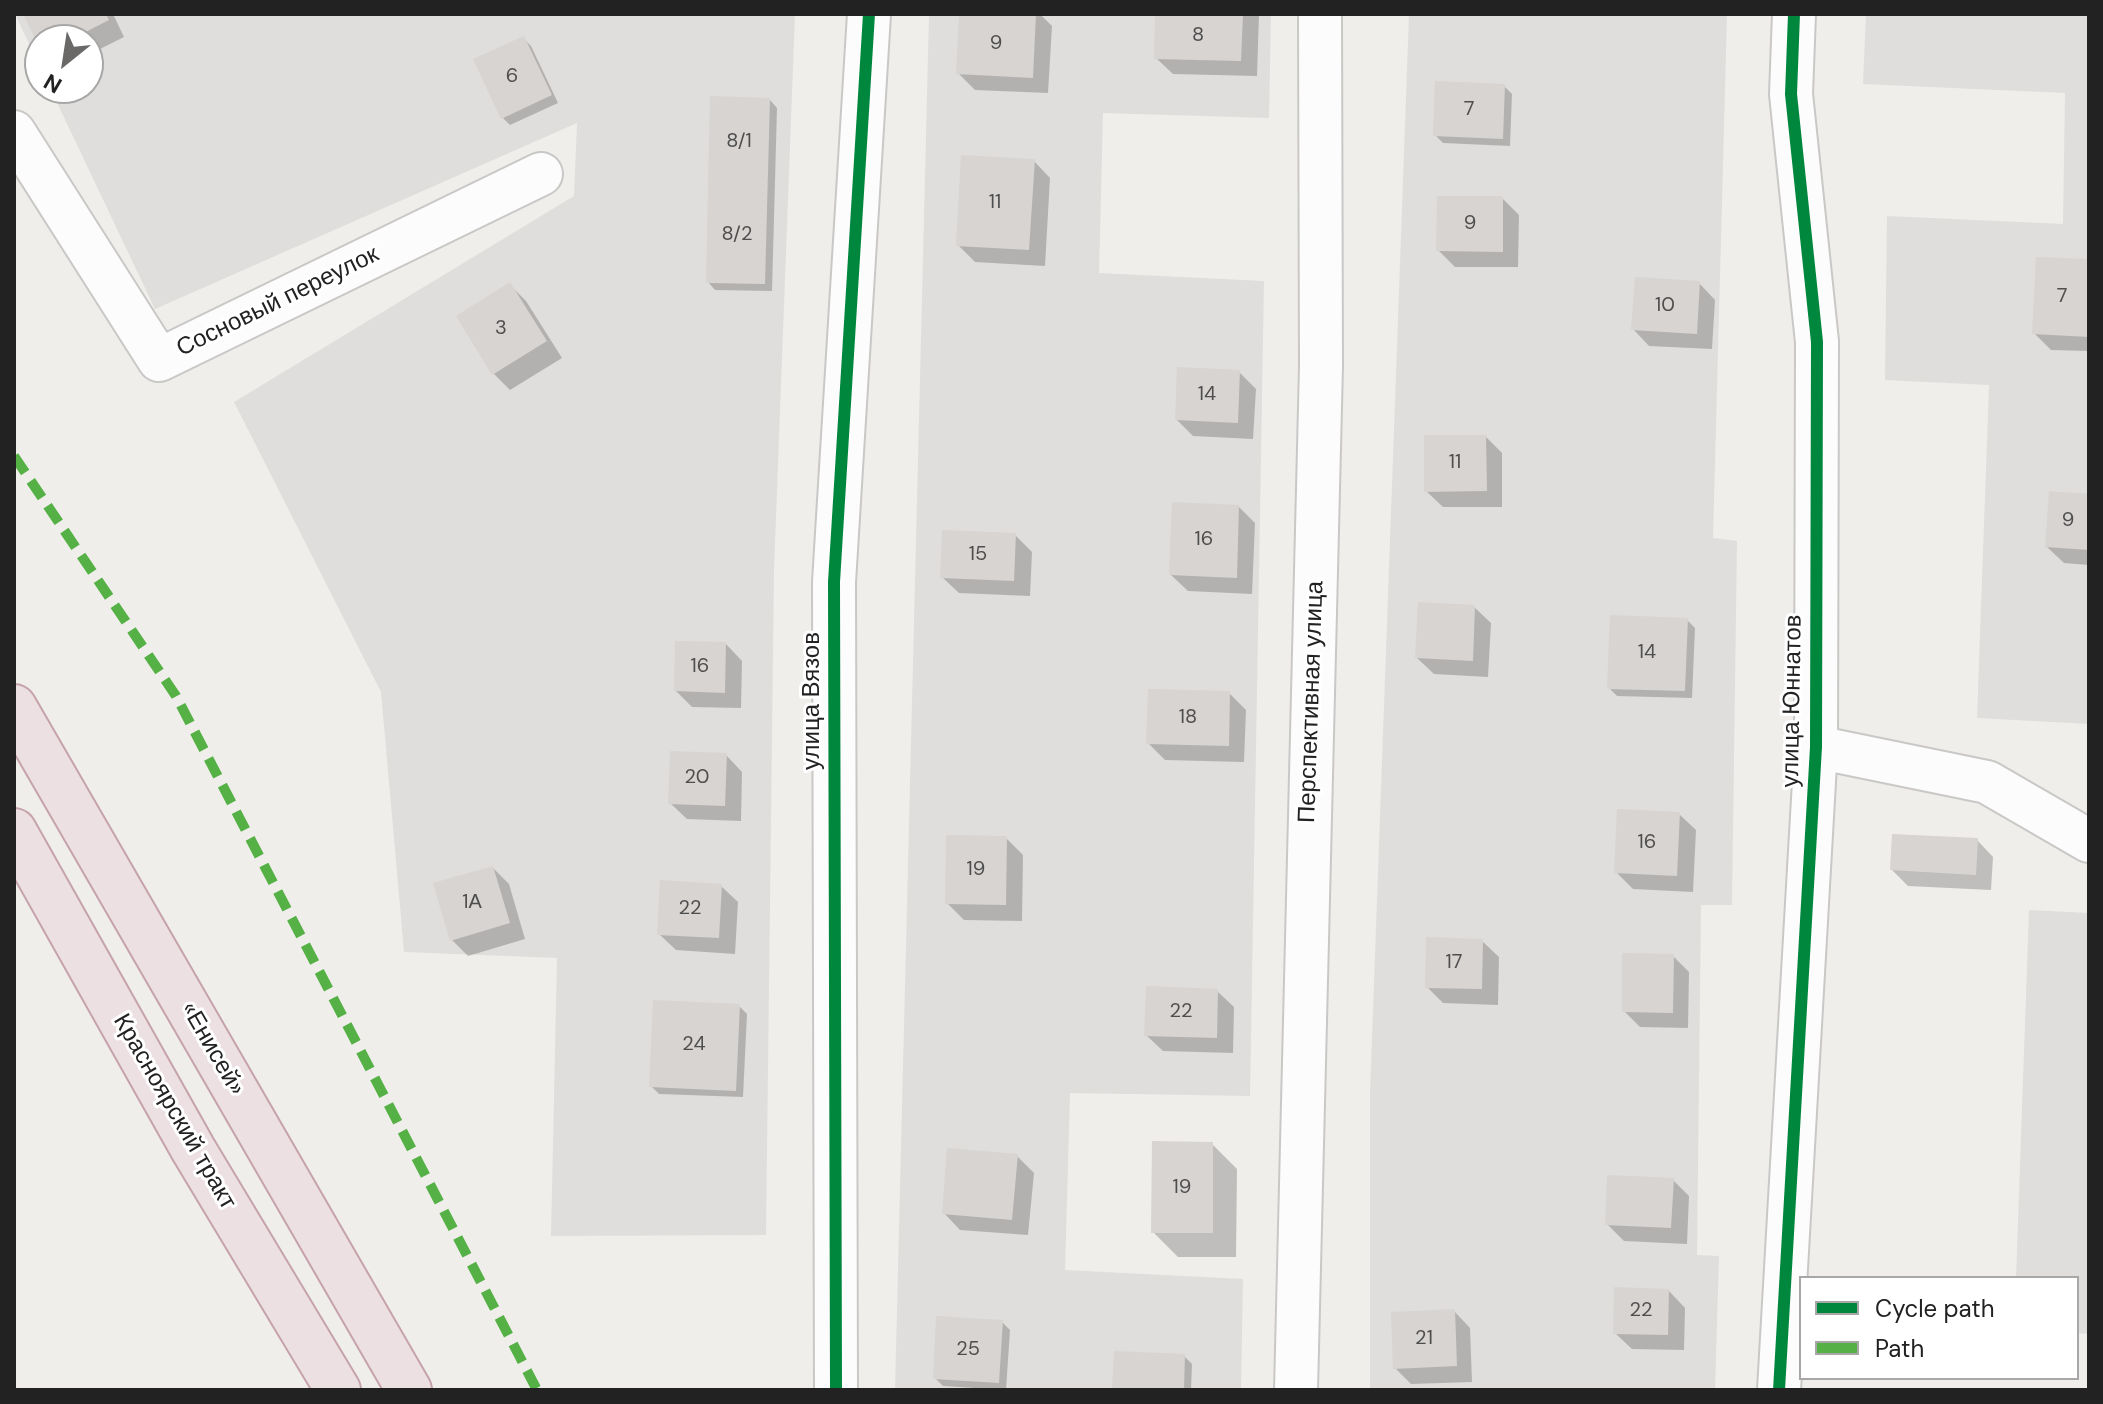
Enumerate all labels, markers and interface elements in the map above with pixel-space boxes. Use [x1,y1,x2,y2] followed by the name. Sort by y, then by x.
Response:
[24,24,104,104] north arrow
[1192,24,1204,48] house number: 8
[990,32,1002,56] house number: 9
[506,65,518,89] house number: 6
[39,67,67,100] text: N
[1464,98,1474,122] house number: 7
[726,130,752,154] house number: 8/1
[989,191,1001,215] house number: 11
[1464,212,1476,236] house number: 9
[722,223,752,247] house number: 8/2
[172,241,384,363] street label: Сосновый переулок
[2057,285,2067,309] house number: 7
[1655,294,1675,318] house number: 10
[495,317,507,341] house number: 3
[1198,383,1216,407] house number: 14
[1449,451,1461,475] house number: 11
[2062,509,2074,533] house number: 9
[1195,528,1213,552] house number: 16
[969,543,987,567] house number: 15
[1293,580,1331,824] street label: Перспективная улица
[1777,614,1809,788] street label: улица Юннатов
[799,632,827,770] street label: улица Вязов
[1638,641,1656,665] house number: 14
[691,655,709,679] house number: 16
[1179,706,1197,730] house number: 18
[685,766,709,790] house number: 20
[1638,831,1656,855] house number: 16
[967,858,985,882] house number: 19
[462,891,482,915] house number: 1А
[678,897,702,921] house number: 22
[1446,951,1462,975] house number: 17
[174,997,250,1101] street label: «Енисей»
[1169,1000,1193,1024] house number: 22
[106,1009,242,1215] street label: Красноярский тракт
[682,1033,706,1057] house number: 24
[1173,1176,1191,1200] house number: 19
[1799,1276,2079,1380] legend
[1875,1293,1994,1324] text: Cycle path
[1629,1299,1653,1323] house number: 22
[1415,1327,1433,1351] house number: 21
[1875,1333,1924,1364] text: Path
[956,1338,980,1362] house number: 25

